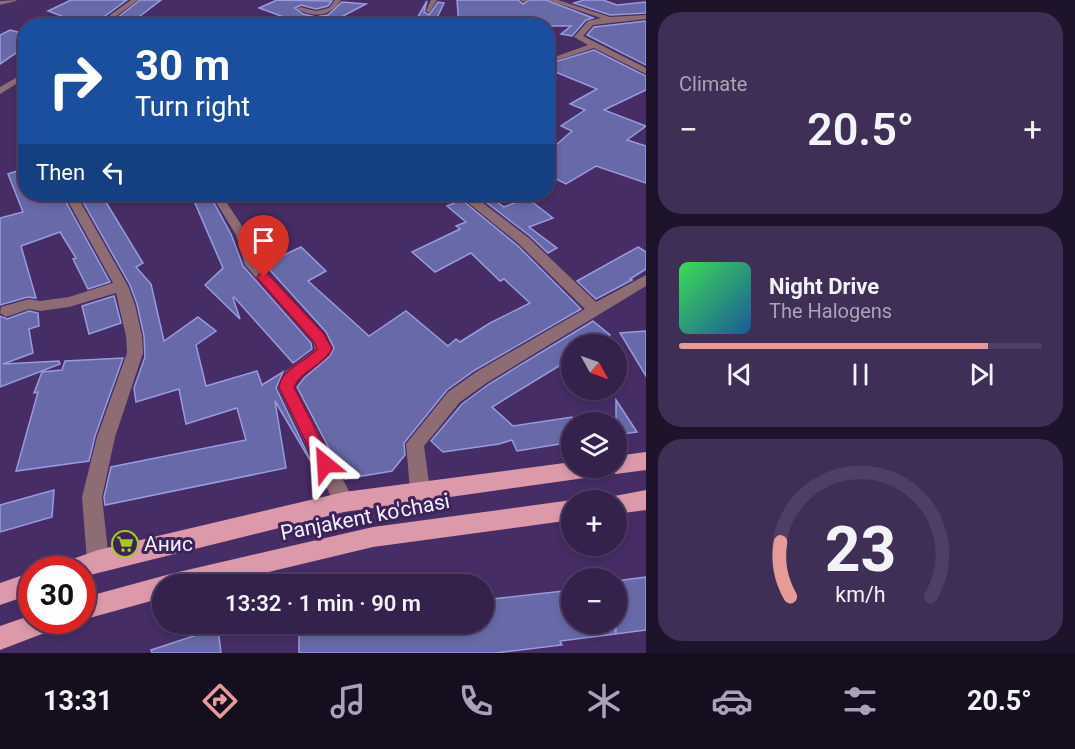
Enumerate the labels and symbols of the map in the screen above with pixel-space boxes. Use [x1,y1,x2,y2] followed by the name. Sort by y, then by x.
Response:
[238,215,289,277] pin
[561,334,627,400] north arrow
[293,432,357,496] position arrow
[278,489,452,545] street label: Panjakent ko'chasi
[110,529,140,559] supermarket icon: Анис
[144,532,193,556] place label: Анис
[18,556,96,634] speed limit sign: 30

